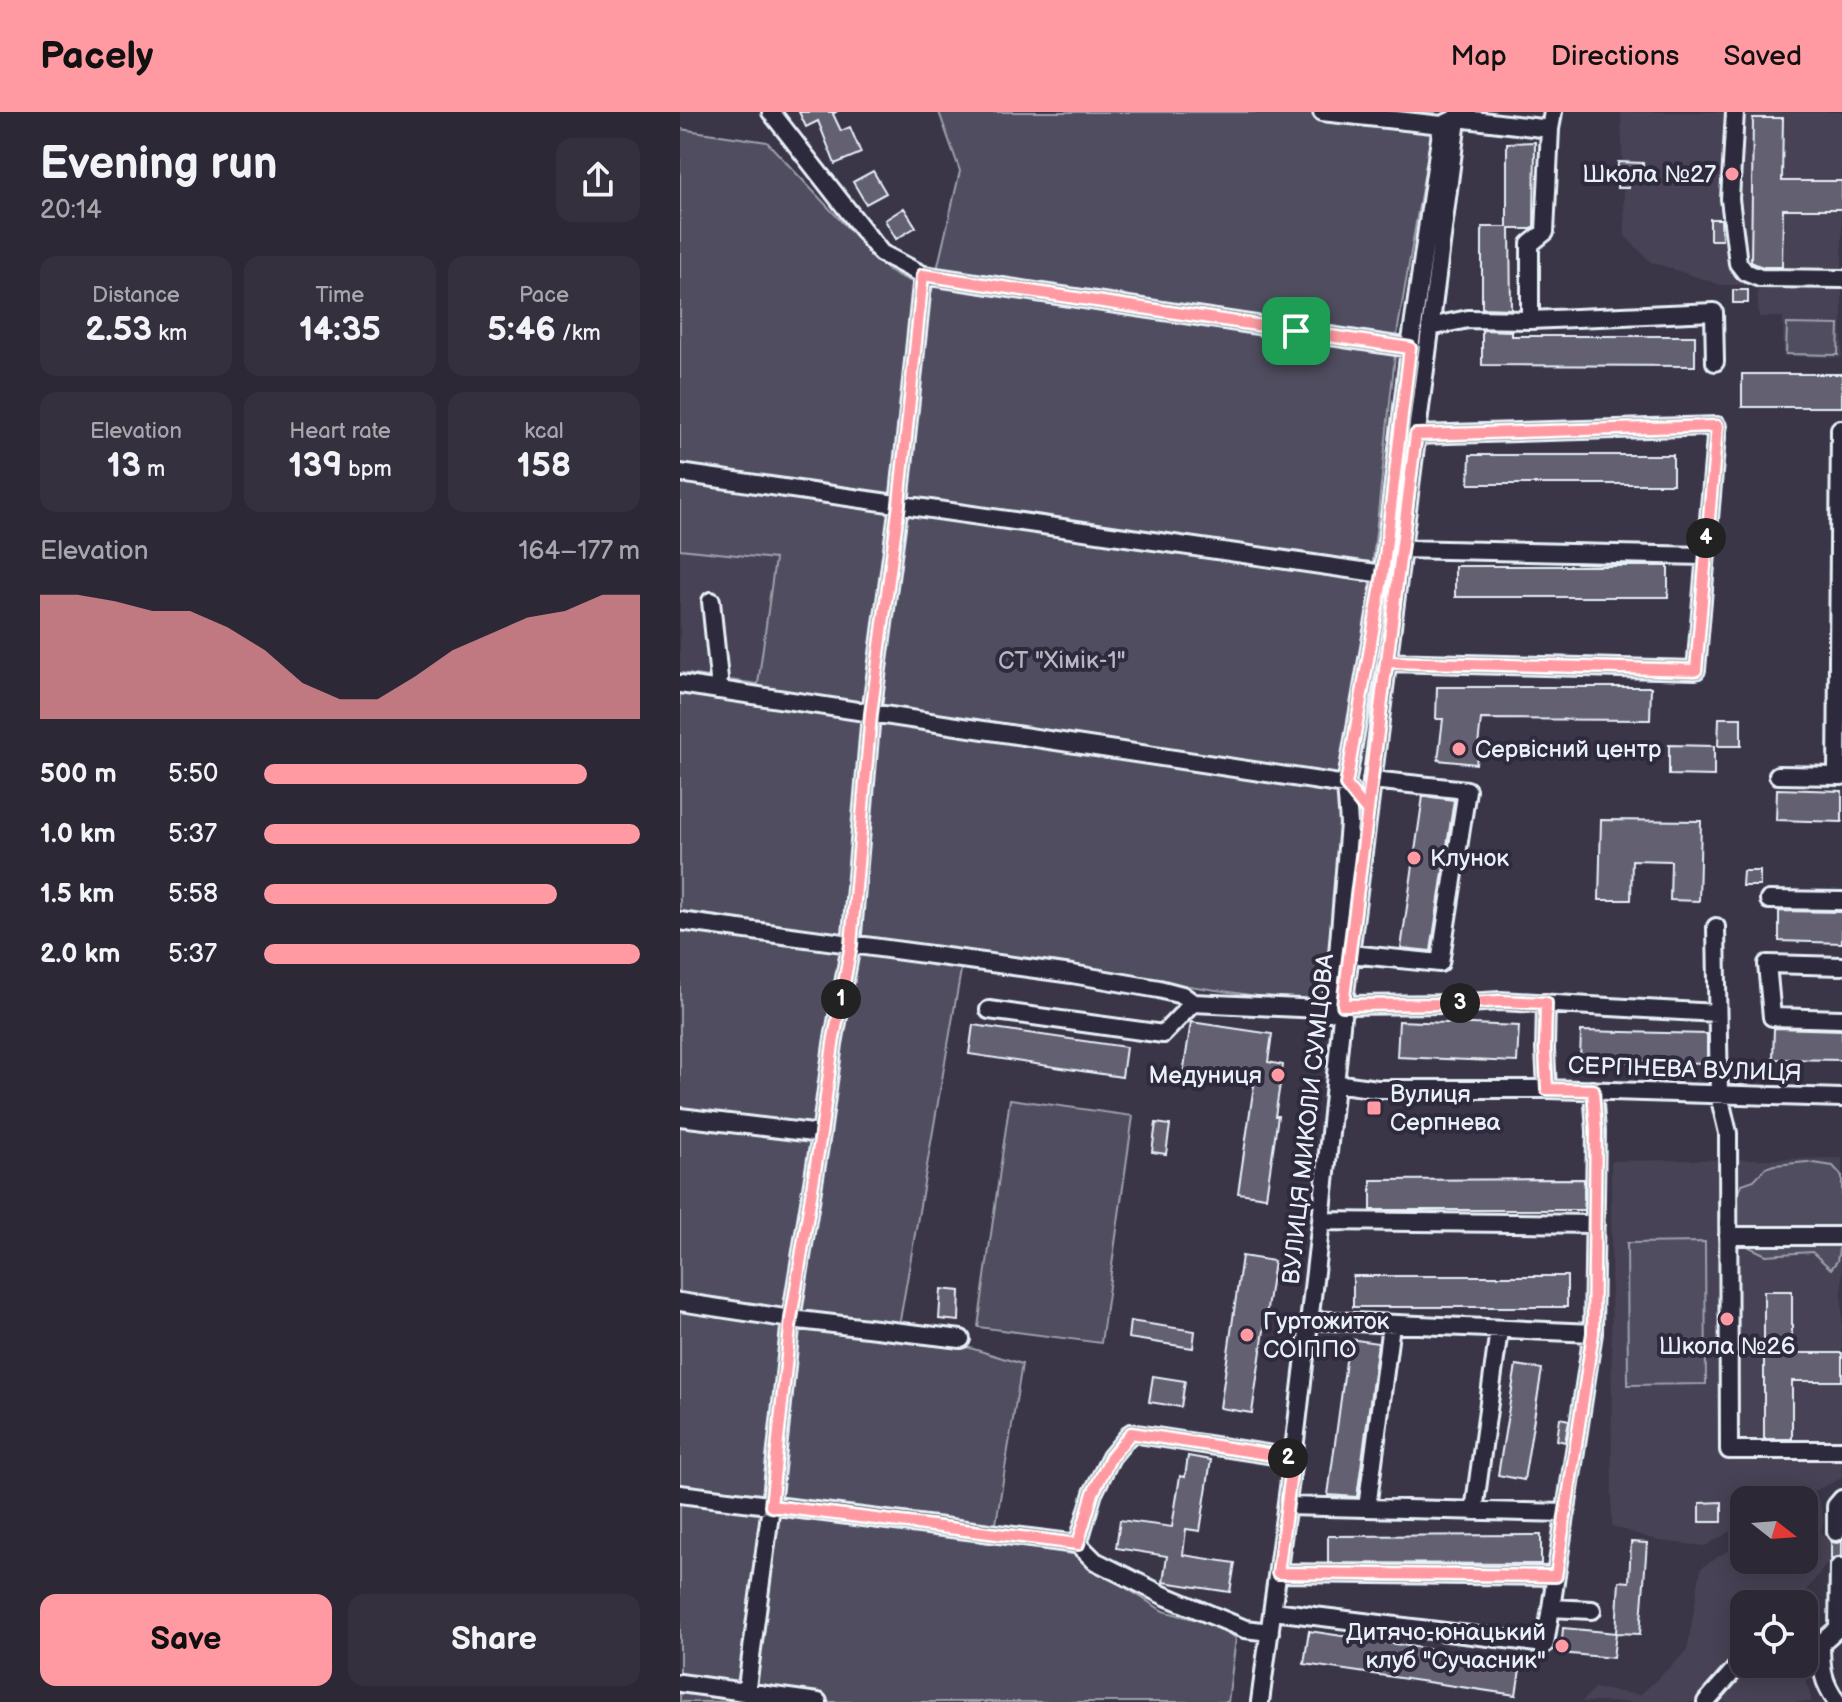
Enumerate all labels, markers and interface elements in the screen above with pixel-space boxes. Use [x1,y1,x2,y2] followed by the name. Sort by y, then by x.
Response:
[40,34,153,79] text: Pacely
[1450,40,1507,73] text: Map
[1551,40,1679,73] text: Directions
[1723,40,1802,73] text: Saved
[40,138,277,191] text: Evening run
[556,138,640,222] button: share
[1582,160,1716,189] place label: Школа №27
[1723,165,1741,183] marker: Школа №27
[40,195,102,226] text: 20:14
[92,282,180,309] text: Distance
[316,282,364,309] text: Time
[519,282,569,309] text: Pace
[1262,297,1330,365] pin
[85,309,152,350] text: 2.53
[299,309,381,350] text: 14:35
[487,309,556,350] text: 5:46
[1274,309,1318,353] icon: arrive
[152,320,187,347] text: km
[556,320,601,347] text: /km
[90,418,182,445] text: Elevation
[289,418,391,445] text: Heart rate
[524,418,564,445] text: kcal
[107,445,141,486] text: 13
[288,445,342,486] text: 139
[517,445,571,486] text: 158
[141,456,165,483] text: m
[342,456,392,483] text: bpm
[1686,518,1726,558] pin: 4
[1700,524,1712,551] text: 4
[40,536,148,567] text: Elevation
[519,536,640,567] text: 164–177 m
[998,646,1126,675] park label: СТ "Хімік-1"
[1475,735,1662,764] place label: Сервісний центр
[1450,740,1468,758] marker: Сервісний центр
[40,759,117,790] text: 500 m
[168,759,218,790] text: 5:50
[40,819,116,850] text: 1.0 km
[168,819,217,850] text: 5:37
[1430,844,1509,873] place label: Клунок
[1405,849,1423,867] marker: Клунок
[40,879,115,910] text: 1.5 km
[168,879,218,910] text: 5:58
[40,939,120,970] text: 2.0 km
[168,939,217,970] text: 5:37
[1277,952,1340,1286] street label: ВУЛИЦЯ МИКОЛИ СУМЦОВА
[821,979,861,1019] pin: 1
[1440,983,1480,1023] pin: 3
[836,985,846,1012] text: 1
[1454,989,1466,1016] text: 3
[1568,1051,1802,1088] street label: СЕРПНЕВА ВУЛИЦЯ
[1148,1061,1262,1090] place label: Медуниця
[1269,1066,1287,1084] marker: Медуниця
[1390,1080,1501,1137] place label: Вулиця Серпнева
[1365,1099,1383,1117] marker: Вулиця Серпнева
[1263,1307,1389,1364] place label: Гуртожиток СОІППО
[1718,1310,1736,1328] marker: Школа №26
[1238,1326,1256,1344] marker: Гуртожиток СОІППО
[1659,1332,1795,1361] place label: Школа №26
[1268,1438,1308,1478] pin: 2
[1281,1444,1295,1471] text: 2
[1730,1486,1818,1574] north arrow
[1730,1486,1818,1678] map controls
[1730,1590,1818,1678] button: locate
[40,1594,332,1686] button: Save
[348,1594,640,1686] button: Share
[1346,1618,1546,1675] place label: Дитячо-юнацький клуб "Сучасник"
[1553,1637,1571,1655] marker: Дитячо-юнацький клуб "Сучасник"

